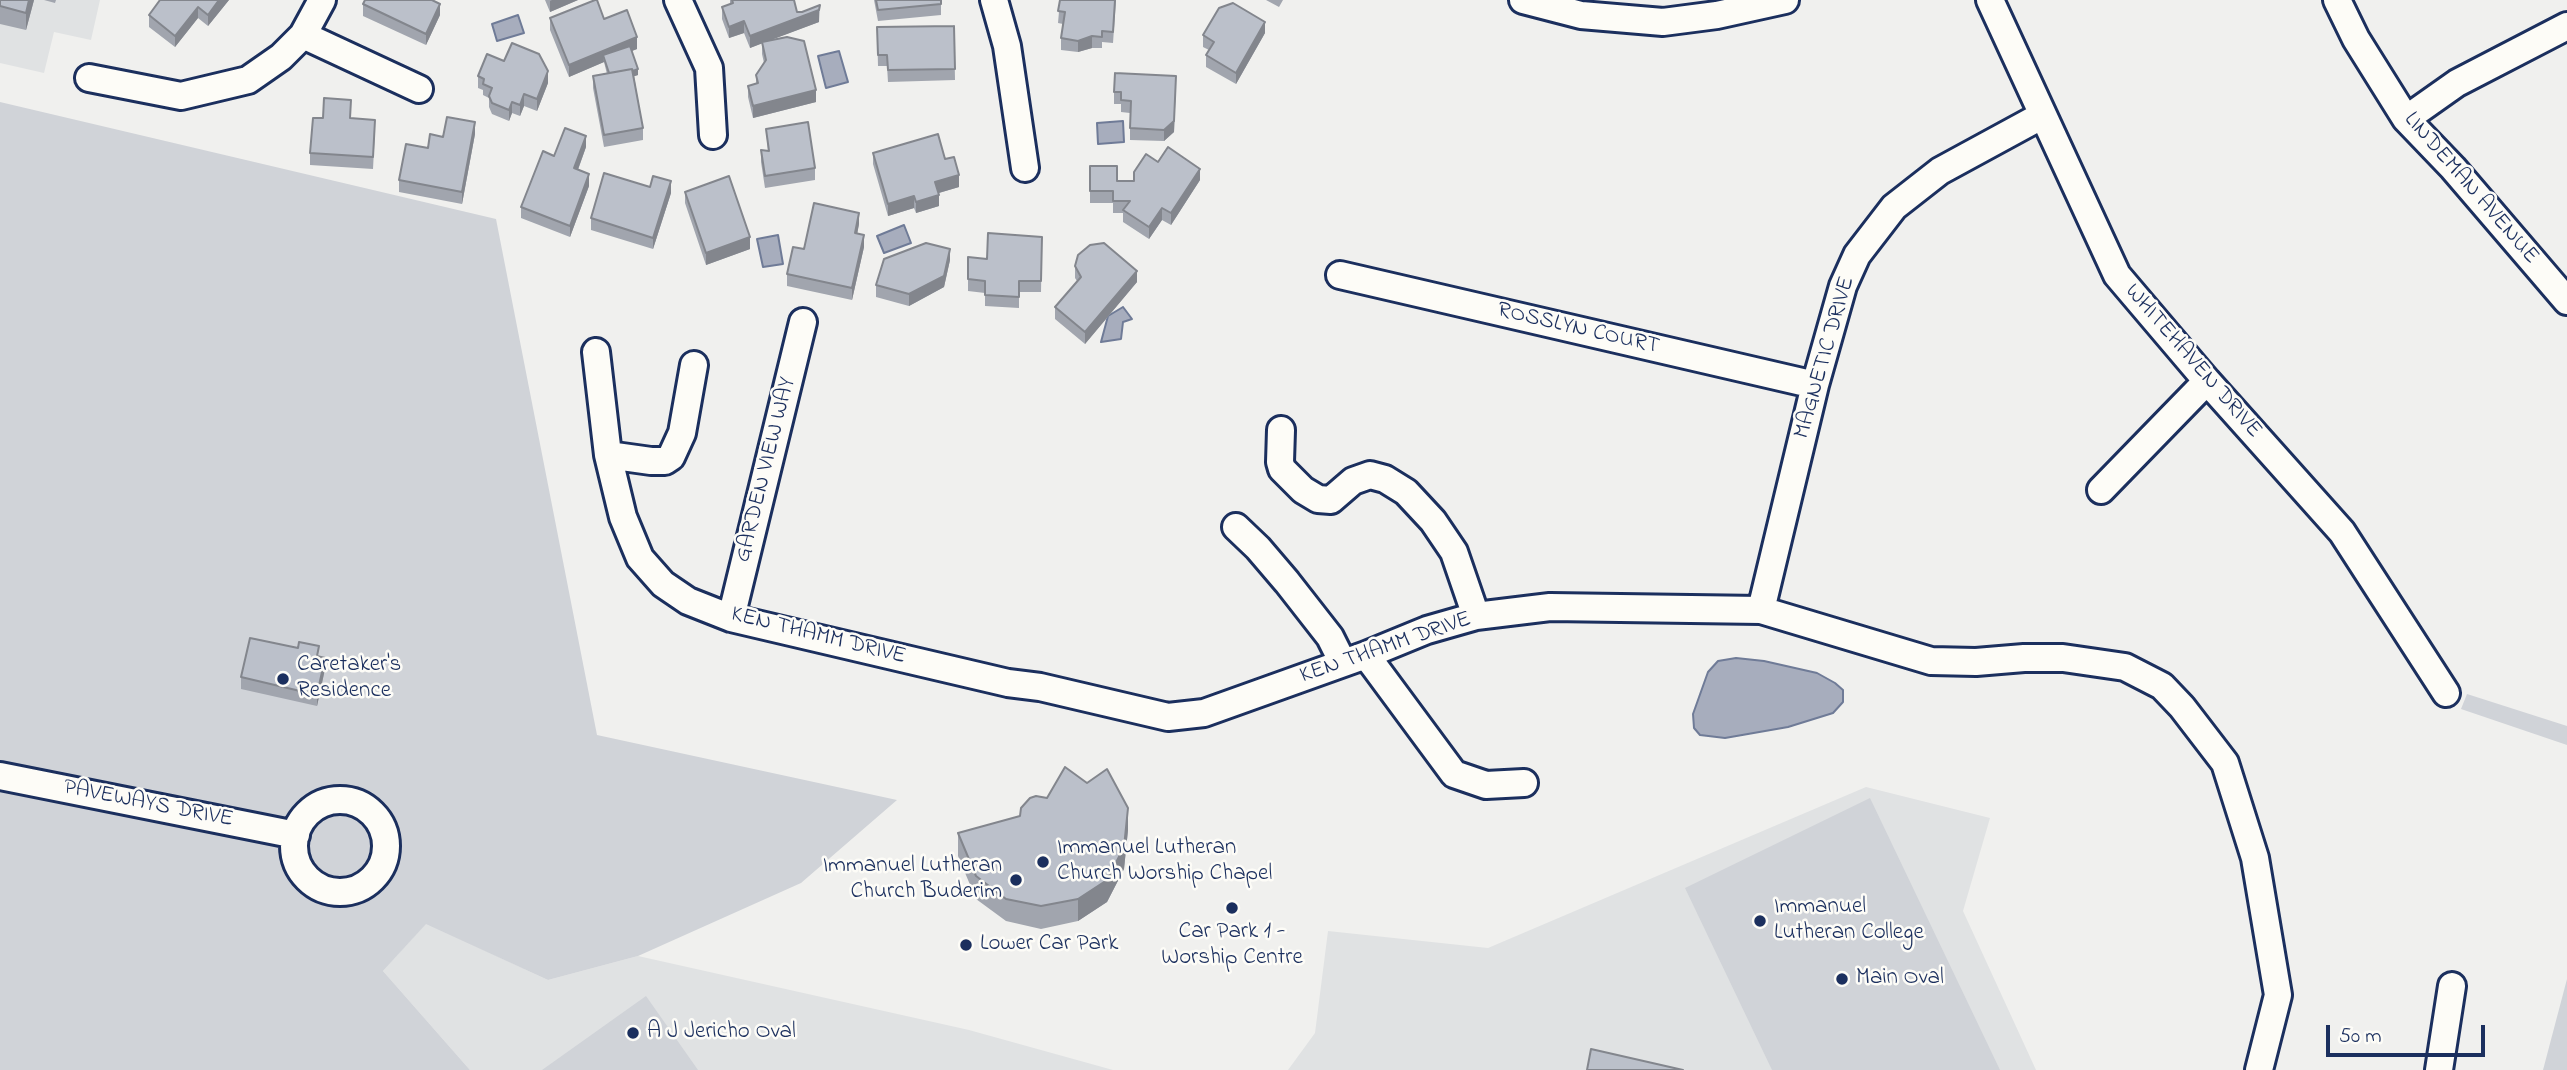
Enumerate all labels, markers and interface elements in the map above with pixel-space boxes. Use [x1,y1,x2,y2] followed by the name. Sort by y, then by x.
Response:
[2396,107,2544,271] street label: LINDEMAN AVENUE
[1790,274,1862,442] street label: MAGNETIC DRIVE
[2117,279,2267,445] street label: WHITEHAVEN DRIVE
[1494,298,1662,362] street label: ROSSLYN COURT
[731,375,803,565] street label: GARDEN VIEW WAY
[728,602,908,672] street label: KEN THAMM DRIVE
[1297,607,1475,691] street label: KEN THAMM DRIVE
[297,652,401,706] place label: Caretaker's Residence
[275,671,291,687] marker: Caretaker's Residence
[61,775,235,835] street label: PAVEWAYS DRIVE
[1057,835,1272,889] place label: Immanuel Lutheran Church Worship Chapel
[823,853,1002,907] place label: Immanuel Lutheran Church Buderim
[1035,854,1051,870] marker: Immanuel Lutheran Church Worship Chapel
[1008,872,1024,888] marker: Immanuel Lutheran Church Buderim
[1774,894,1924,948] place label: Immanuel Lutheran College
[1224,900,1240,916] marker: Car Park 1 - Worship Centre
[1752,913,1768,929] marker: Immanuel Lutheran College
[1161,919,1303,973] place label: Car Park 1 - Worship Centre
[980,931,1118,959] place label: Lower Car Park
[958,937,974,953] marker: Lower Car Park
[1856,965,1944,993] place label: Main Oval
[1834,971,1850,987] marker: Main Oval
[2329,1010,2488,1054] scale bar
[647,1019,796,1047] place label: A J Jericho Oval
[2339,1022,2382,1052] text: 50 m
[625,1025,641,1041] marker: A J Jericho Oval

